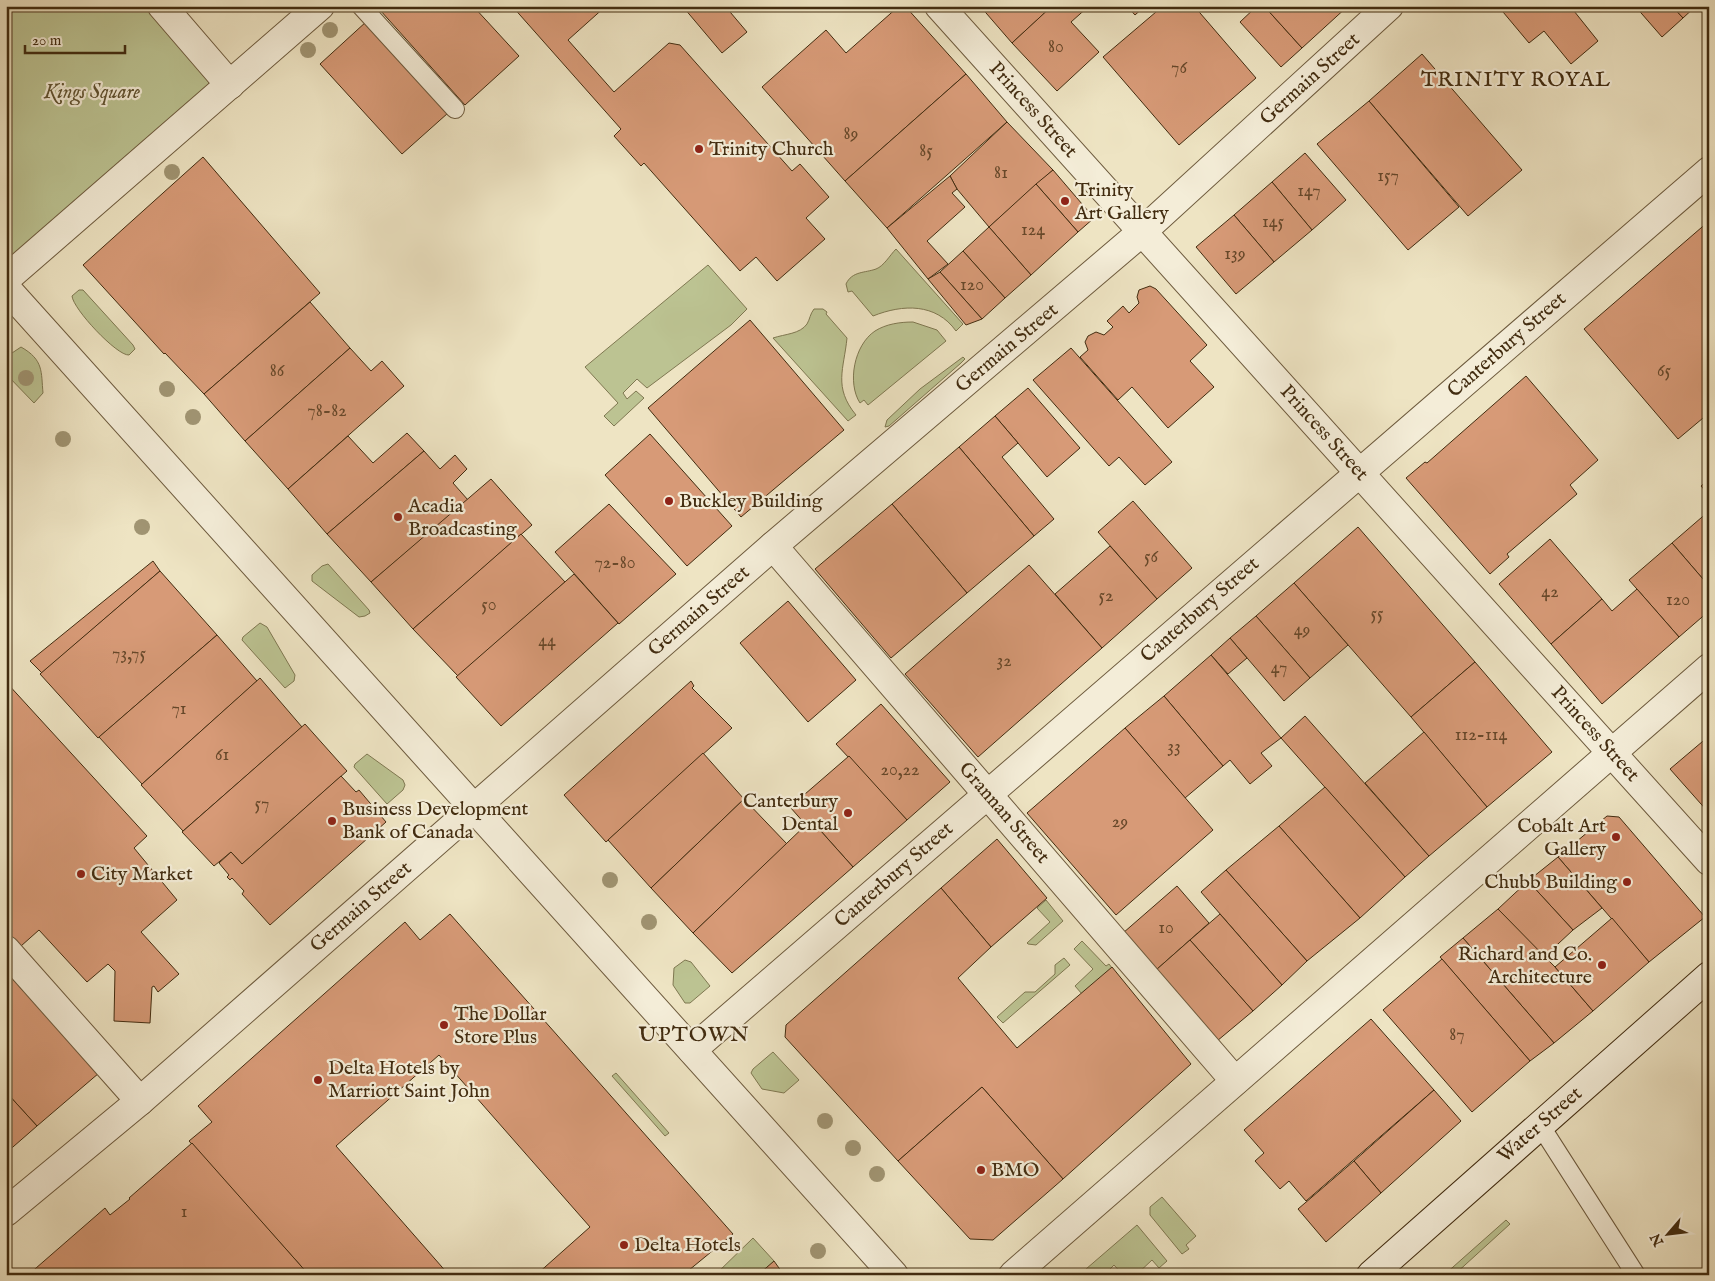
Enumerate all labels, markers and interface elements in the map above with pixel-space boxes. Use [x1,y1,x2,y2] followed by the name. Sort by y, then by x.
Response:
[25,22,125,54] scale bar
[1255,27,1365,131] street label: Germain Street
[32,31,62,50] text: 20 m
[1048,36,1064,59] house number: 80
[983,57,1083,163] street label: Princess Street
[1171,57,1187,80] house number: 76
[1421,67,1611,94] district label: TRINITY ROYAL
[43,80,140,106] park label: Kings Square
[844,123,858,146] house number: 89
[709,137,834,162] place label: Trinity Church
[919,140,933,163] house number: 85
[693,143,705,155] marker: Trinity Church
[994,162,1008,185] house number: 81
[1377,165,1399,188] house number: 157
[1074,178,1169,226] place label: Trinity Art Gallery
[1297,180,1321,203] house number: 147
[1059,195,1071,207] marker: Trinity Art Gallery
[1262,211,1284,234] house number: 145
[1021,219,1045,242] house number: 124
[1224,243,1246,266] house number: 139
[960,274,984,297] house number: 120
[1443,287,1572,403] street label: Canterbury Street
[950,298,1064,398] street label: Germain Street
[270,360,285,383] house number: 86
[1657,360,1672,383] house number: 65
[1274,380,1374,486] street label: Princess Street
[307,400,347,423] house number: 78-82
[679,489,824,514] place label: Buckley Building
[407,494,518,542] place label: Acadia Broadcasting
[663,495,675,507] marker: Buckley Building
[392,511,404,523] marker: Acadia Broadcasting
[1144,546,1158,569] house number: 56
[594,552,636,575] house number: 72-80
[1136,552,1265,668] street label: Canterbury Street
[643,560,755,662] street label: Germain Street
[1541,581,1559,604] house number: 42
[1099,585,1113,608] house number: 52
[1666,589,1690,612] house number: 120
[481,594,497,617] house number: 50
[1370,603,1384,626] house number: 55
[1294,619,1310,642] house number: 49
[538,630,556,653] house number: 44
[112,643,146,666] house number: 73,75
[996,650,1012,673] house number: 32
[1271,657,1287,680] house number: 47
[1545,681,1645,787] street label: Princess Street
[171,698,187,721] house number: 71
[1455,724,1507,747] house number: 112-114
[1167,736,1181,759] house number: 33
[215,744,229,767] house number: 61
[953,757,1055,869] street label: Grannan Street
[881,759,919,782] house number: 20,22
[743,789,839,837] place label: Canterbury Dental
[255,793,269,816] house number: 57
[342,797,529,845] place label: Business Development Bank of Canada
[842,807,854,819] marker: Canterbury Dental
[1112,811,1128,834] house number: 29
[1517,814,1606,862] place label: Cobalt Art Gallery
[326,815,338,827] marker: Business Development Bank of Canada
[830,817,959,933] street label: Canterbury Street
[1610,831,1622,843] marker: Cobalt Art Gallery
[305,856,417,958] street label: Germain Street
[91,862,193,887] place label: City Market
[75,868,87,880] marker: City Market
[1484,870,1618,895] place label: Chubb Building
[1621,876,1633,888] marker: Chubb Building
[1158,917,1174,940] house number: 10
[1458,942,1592,990] place label: Richard and Co. Architecture
[1596,959,1608,971] marker: Richard and Co. Architecture
[454,1002,547,1050] place label: The Dollar Store Plus
[438,1019,450,1031] marker: The Dollar Store Plus
[638,1021,750,1049] district label: UPTOWN
[1449,1024,1465,1047] house number: 87
[328,1056,490,1104] place label: Delta Hotels by Marriott Saint John
[312,1074,324,1086] marker: Delta Hotels by Marriott Saint John
[1493,1081,1588,1169] street label: Water Street
[991,1158,1039,1183] place label: BMO
[975,1164,987,1176] marker: BMO
[181,1201,187,1224] house number: 1
[1642,1208,1692,1258] north arrow
[1647,1230,1669,1250] text: N
[634,1233,741,1258] place label: Delta Hotels
[618,1239,630,1251] marker: Delta Hotels

